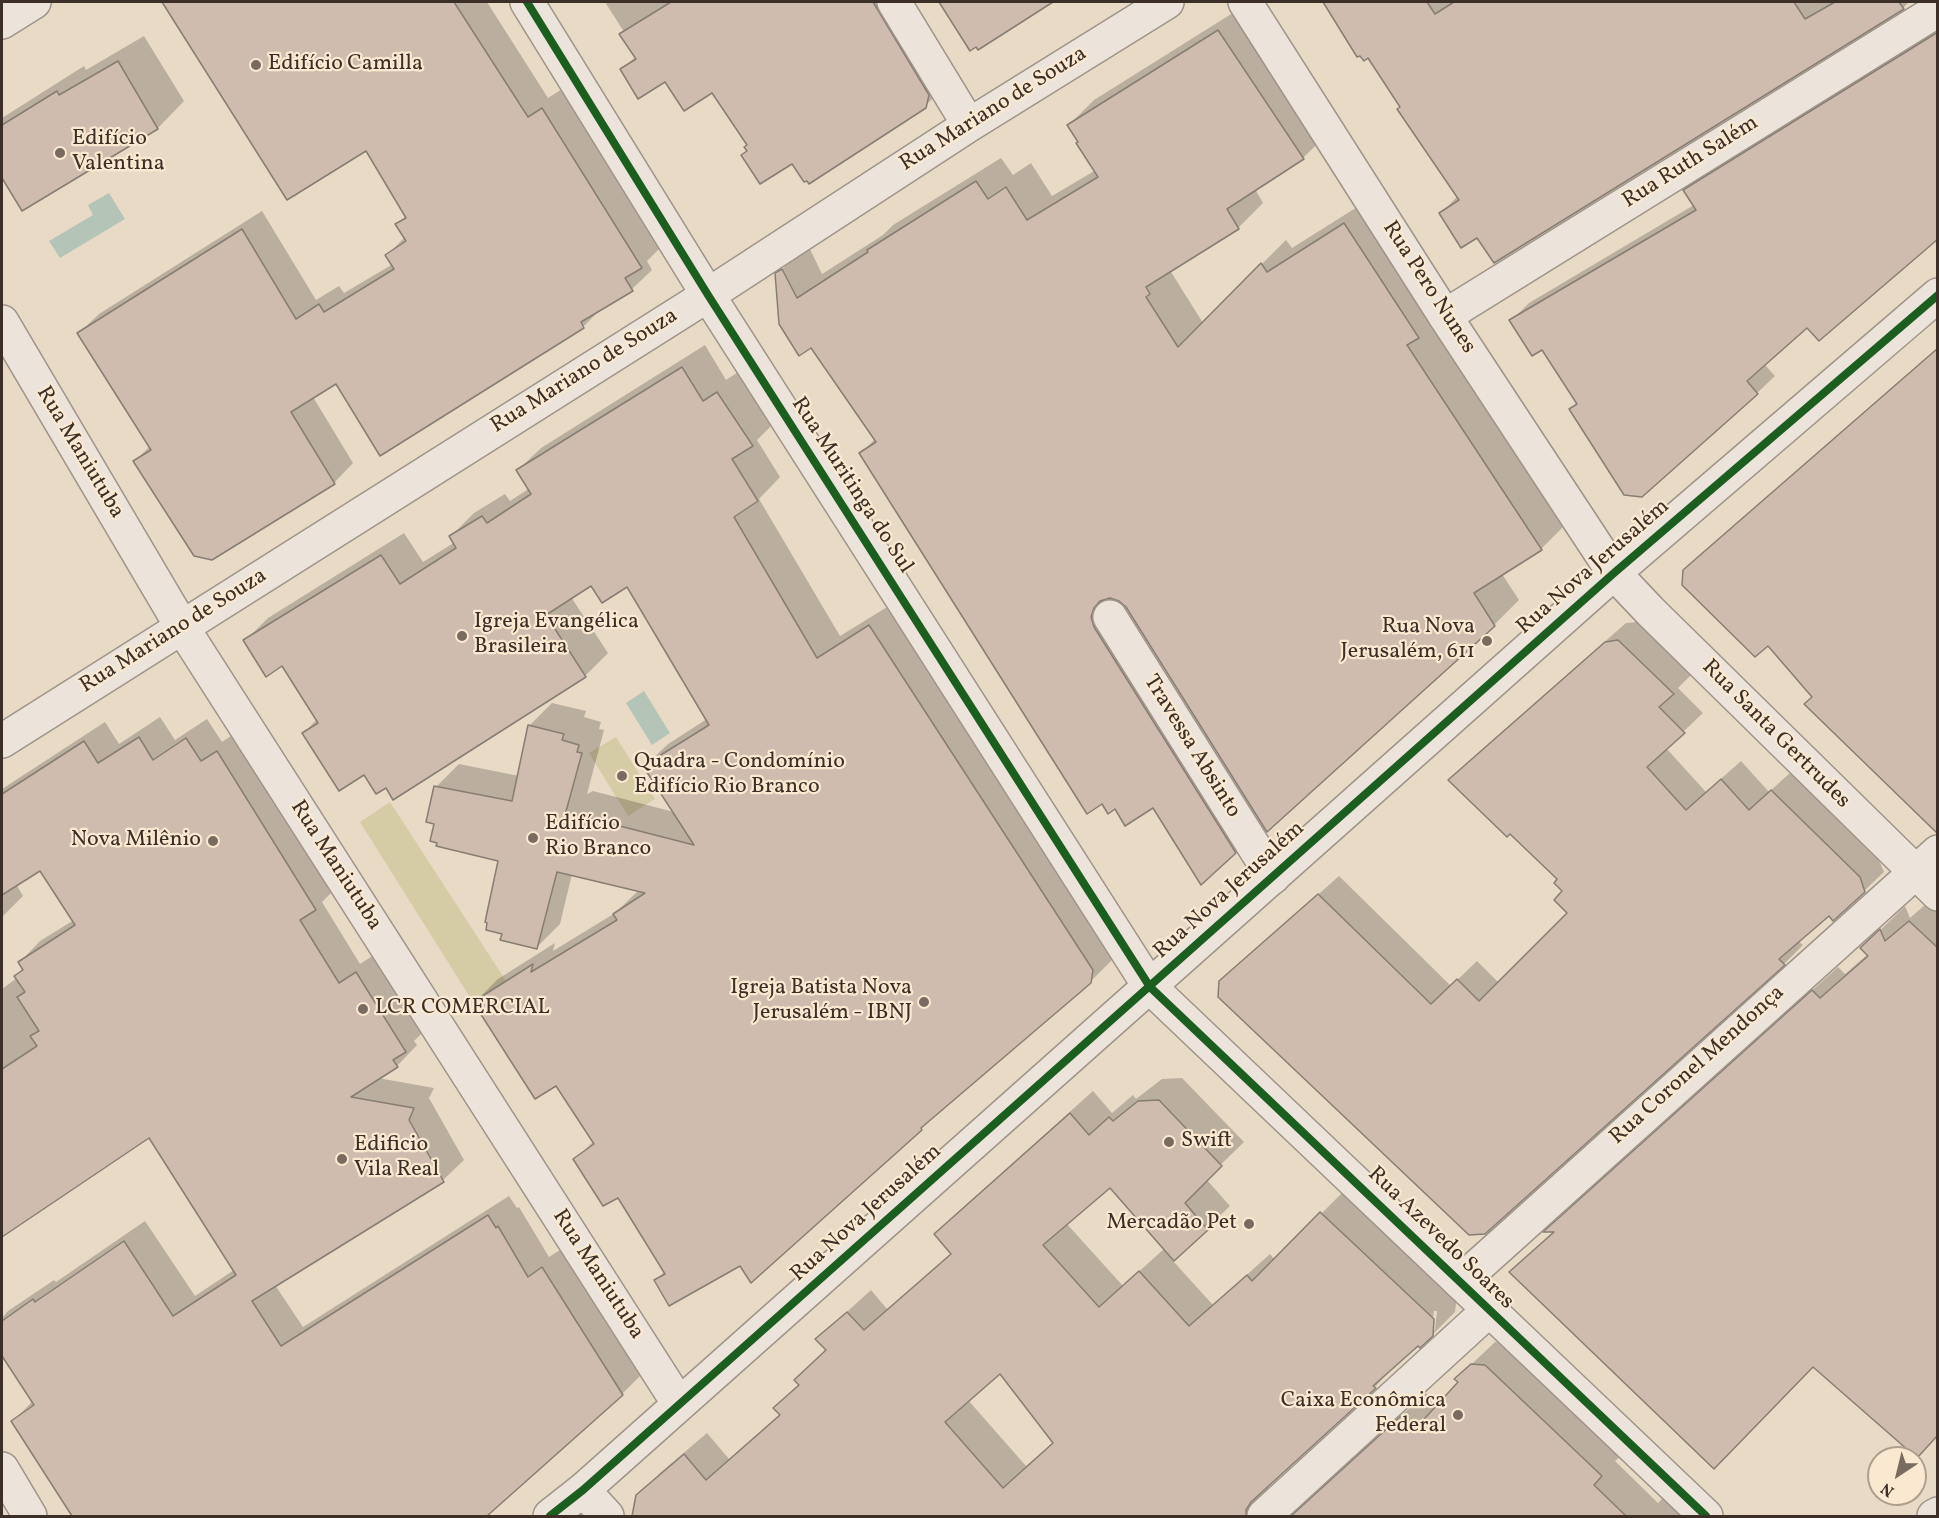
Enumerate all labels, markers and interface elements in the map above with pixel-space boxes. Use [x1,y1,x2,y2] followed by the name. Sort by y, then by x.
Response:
[896,42,1092,178] street label: Rua Mariano de Souza
[268,52,423,78] place label: Edifício Camilla
[249,58,263,72] marker: Edifício Camilla
[1618,111,1764,215] street label: Rua Ruth Salém
[72,127,165,178] place label: Edifício Valentina
[53,146,67,160] marker: Edifício Valentina
[1375,217,1481,359] street label: Rua Pero Nunes
[487,304,683,440] street label: Rua Mariano de Souza
[29,382,129,524] street label: Rua Maniutuba
[784,393,918,579] street label: Rua Muritinga do Sul
[1512,494,1676,642] street label: Rua Nova Jerusalém
[76,564,272,700] street label: Rua Mariano de Souza
[474,610,639,662] place label: Igreja Evangélica Brasileira
[1341,615,1475,666] place label: Rua Nova Jerusalém, 611
[455,629,469,643] marker: Igreja Evangélica Brasileira
[1480,634,1494,648] marker: Rua Nova Jerusalém, 611
[1695,655,1855,815] street label: Rua Santa Gertrudes
[1137,671,1245,823] street label: Travessa Absinto
[634,750,845,802] place label: Quadra - Condomínio Edifício Rio Branco
[615,769,629,783] marker: Quadra - Condomínio Edifício Rio Branco
[283,796,387,936] street label: Rua Maniutuba
[545,812,651,864] place label: Edifício Rio Branco
[1149,816,1311,966] street label: Rua Nova Jerusalém
[71,828,201,854] place label: Nova Milênio
[526,831,540,845] marker: Edifício Rio Branco
[206,834,220,848] marker: Nova Milênio
[730,976,912,1028] place label: Igreja Batista Nova Jerusalém - IBNJ
[1605,981,1791,1151] street label: Rua Coronel Mendonça
[917,995,931,1009] marker: Igreja Batista Nova Jerusalém - IBNJ
[375,996,550,1022] place label: LCR COMERCIAL
[356,1002,370,1016] marker: LCR COMERCIAL
[1181,1129,1232,1155] place label: Swift
[354,1133,439,1184] place label: Edificio Vila Real
[1162,1135,1176,1149] marker: Swift
[786,1139,948,1289] street label: Rua Nova Jerusalém
[335,1152,349,1166] marker: Edificio Vila Real
[1361,1162,1519,1316] street label: Rua Azevedo Soares
[545,1205,649,1345] street label: Rua Maniutuba
[1107,1211,1237,1237] place label: Mercadão Pet
[1242,1217,1256,1231] marker: Mercadão Pet
[1281,1389,1446,1440] place label: Caixa Econômica Federal
[1451,1408,1465,1422] marker: Caixa Econômica Federal
[1867,1446,1927,1506] north arrow
[1877,1477,1899,1501] text: N

